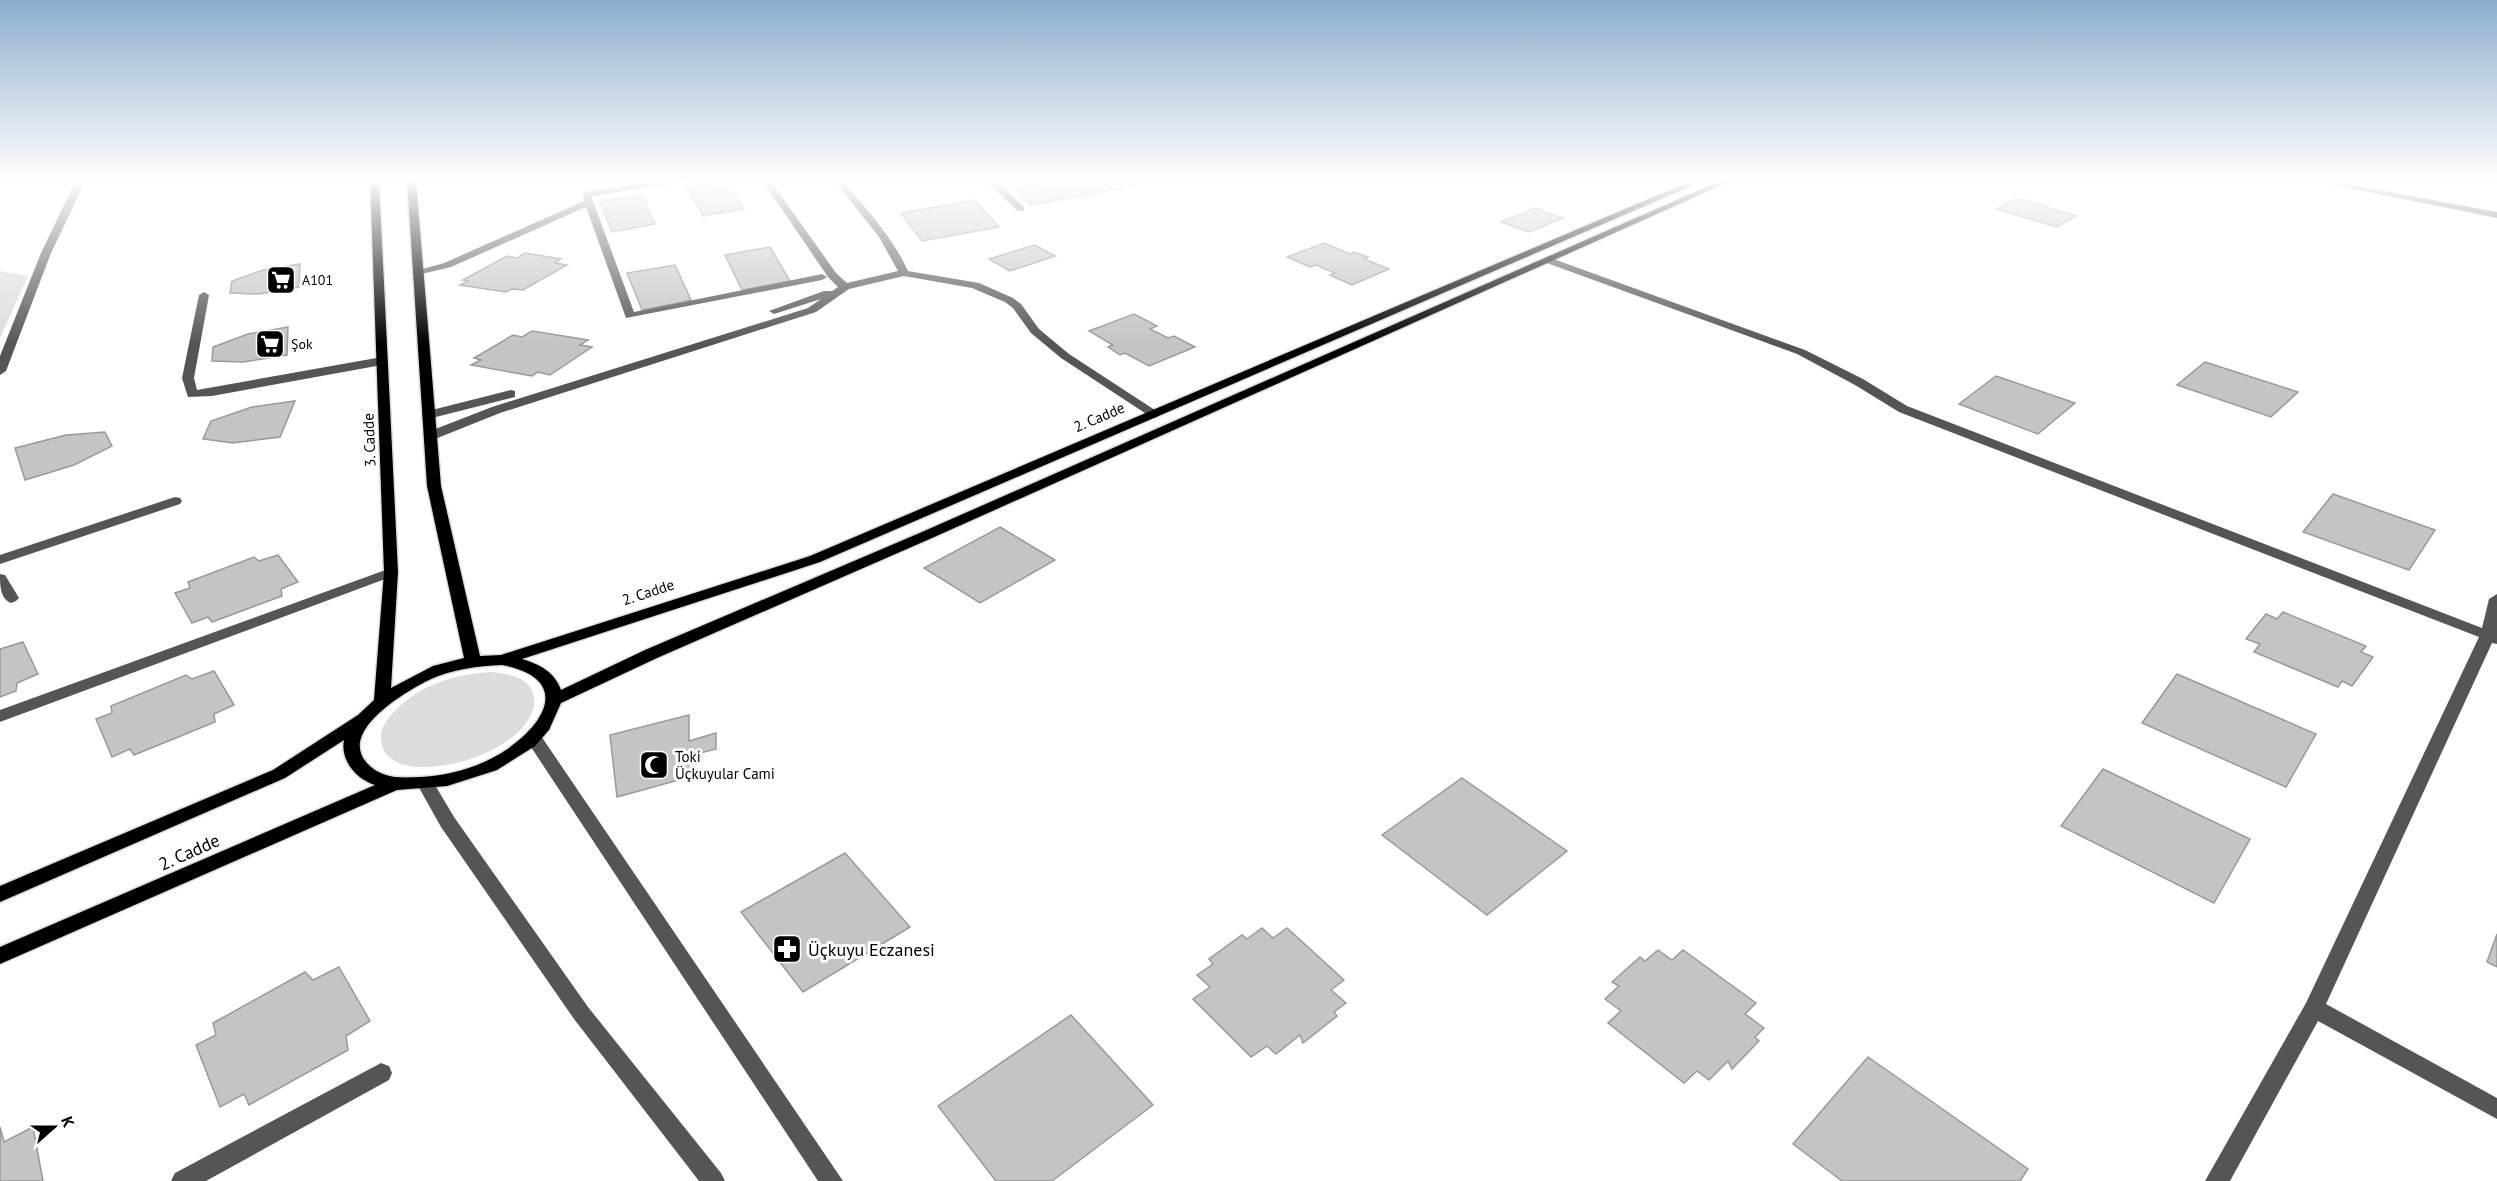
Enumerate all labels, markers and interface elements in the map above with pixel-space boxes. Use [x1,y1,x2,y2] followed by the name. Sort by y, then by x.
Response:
[265,264,297,296] supermarket icon: A101
[302,271,333,289] place label: A101
[254,328,286,360] supermarket icon: Şok
[291,335,313,353] place label: Şok
[1071,398,1127,436] street label: 2. Cadde
[359,413,379,467] street label: 3. Cadde
[620,575,676,609] street label: 2. Cadde
[675,747,775,783] place label: Toki Üçkuyular Cami
[638,749,670,781] mosque icon: Toki Üçkuyular Cami
[155,828,223,876] street label: 2. Cadde
[771,933,803,965] pharmacy icon: Üçkuyu Eczanesi
[808,938,935,961] place label: Üçkuyu Eczanesi
[24,1097,84,1157] north arrow
[57,1113,79,1130] text: K

